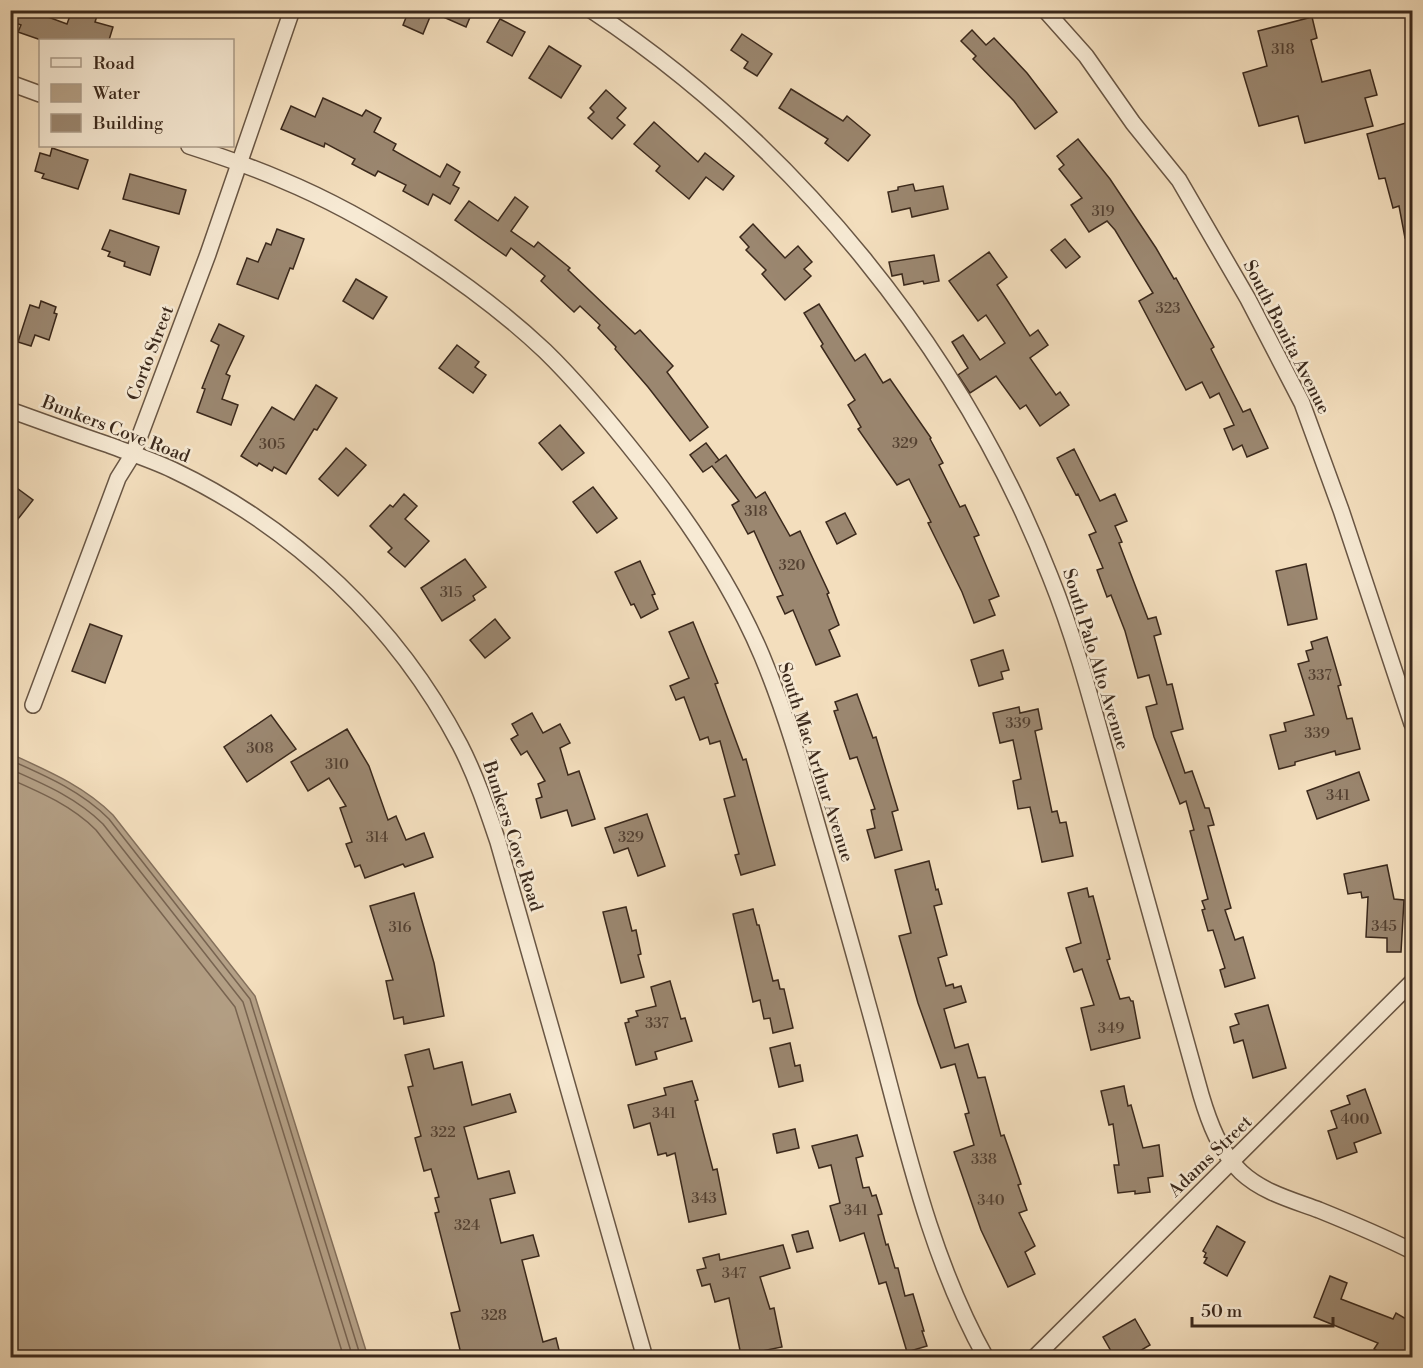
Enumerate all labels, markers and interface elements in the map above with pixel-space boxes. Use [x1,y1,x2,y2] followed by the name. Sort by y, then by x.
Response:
[39,39,234,147] legend
[1271,40,1295,59] house number: 318
[93,52,136,75] text: Road
[92,82,141,105] text: Water
[92,112,164,135] text: Building
[1092,202,1114,221] house number: 319
[1238,256,1335,418] street label: South Bonita Avenue
[1155,299,1181,318] house number: 323
[122,302,179,404] street label: Corto Street
[38,390,194,469] street label: Bunkers Cove Road
[892,434,918,453] house number: 329
[259,435,285,454] house number: 305
[744,502,768,521] house number: 318
[779,556,805,575] house number: 320
[1057,566,1134,753] street label: South Palo Alto Avenue
[440,583,462,602] house number: 315
[772,659,859,865] street label: South Mac Arthur Avenue
[1308,666,1332,685] house number: 337
[1005,714,1031,733] house number: 339
[1304,724,1330,743] house number: 339
[246,739,274,758] house number: 308
[325,755,349,774] house number: 310
[477,757,548,915] street label: Bunkers Cove Road
[1326,786,1350,805] house number: 341
[366,828,388,847] house number: 314
[618,828,644,847] house number: 329
[1371,917,1397,936] house number: 345
[389,918,411,937] house number: 316
[645,1014,669,1033] house number: 337
[1098,1019,1124,1038] house number: 349
[652,1104,676,1123] house number: 341
[1163,1110,1258,1203] street label: Adams Street
[1341,1110,1369,1129] house number: 400
[430,1123,456,1142] house number: 322
[971,1150,997,1169] house number: 338
[691,1189,717,1208] house number: 343
[977,1191,1005,1210] house number: 340
[844,1201,868,1220] house number: 341
[454,1216,480,1235] house number: 324
[722,1264,747,1283] house number: 347
[1192,1290,1333,1328] scale bar
[1201,1300,1243,1323] text: 50 m
[481,1306,507,1325] house number: 328

